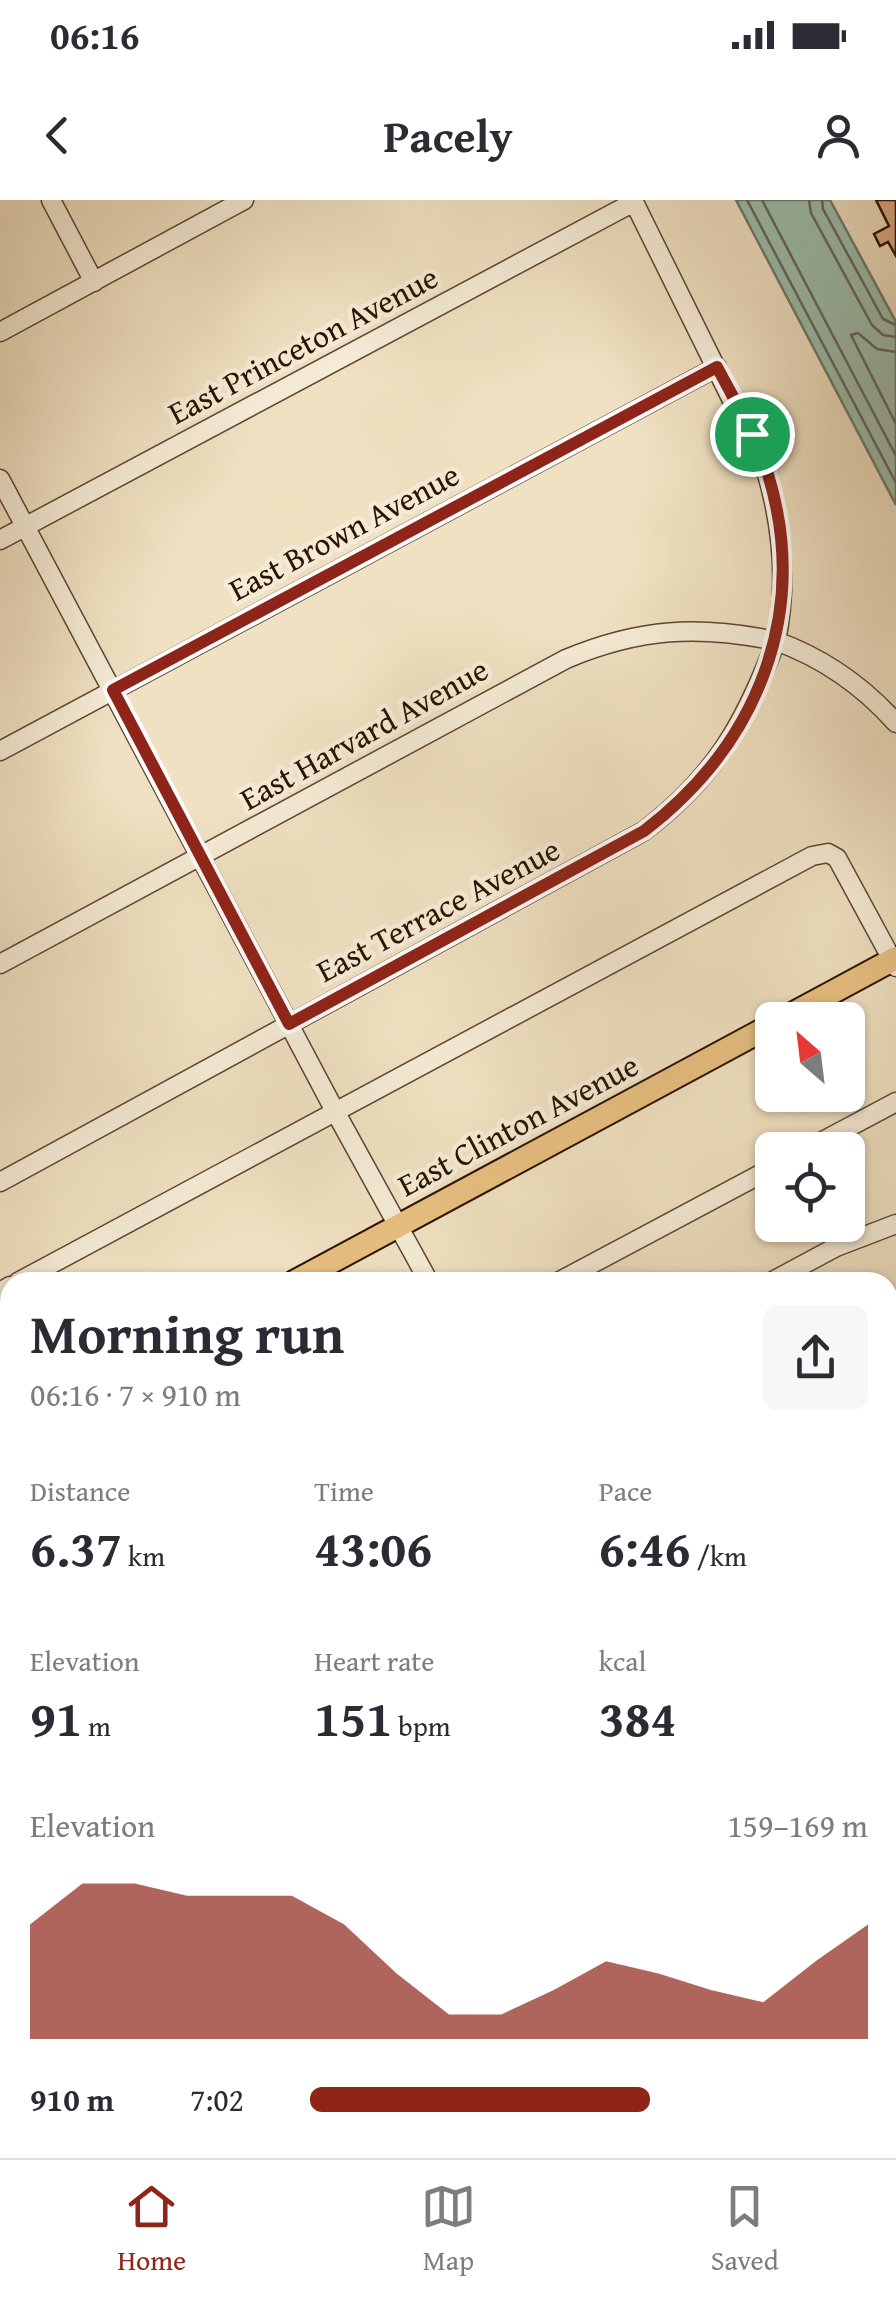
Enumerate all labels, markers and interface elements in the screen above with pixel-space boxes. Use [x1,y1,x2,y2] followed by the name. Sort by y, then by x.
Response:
[50,7,140,63] text: 06:16
[383,103,513,168] text: Pacely
[30,108,85,163] icon: back
[811,108,866,163] icon: person
[159,253,446,436] street label: East Princeton Avenue
[710,392,795,477] pin
[725,407,780,462] icon: arrive
[220,451,467,612] street label: East Brown Avenue
[231,646,497,821] street label: East Harvard Avenue
[308,825,568,994] street label: East Terrace Avenue
[755,1002,865,1112] north arrow
[755,1002,865,1242] map controls
[389,1041,647,1208] street label: East Clinton Avenue
[755,1132,865,1242] button: locate
[30,1293,344,1373] text: Morning run
[763,1305,868,1410] button: share
[30,1371,241,1418] text: 06:16 · 7 × 910 m
[30,1470,130,1511] text: Distance
[314,1470,374,1511] text: Time
[599,1470,653,1511] text: Pace
[30,1511,122,1584] text: 6.37
[314,1511,432,1584] text: 43:06
[599,1511,691,1584] text: 6:46
[122,1535,165,1576] text: km
[691,1535,747,1576] text: /km
[30,1640,140,1681] text: Elevation
[314,1640,434,1681] text: Heart rate
[599,1640,646,1681] text: kcal
[30,1681,82,1754] text: 91
[314,1681,392,1754] text: 151
[599,1681,676,1754] text: 384
[82,1705,111,1746] text: m
[392,1705,451,1746] text: bpm
[30,1802,155,1849] text: Elevation
[727,1802,868,1849] text: 159–169 m
[30,2076,114,2123] text: 910 m
[190,2076,244,2123] text: 7:02
[117,2179,186,2280] tab: Home
[421,2179,476,2280] tab: Map
[711,2179,779,2280] tab: Saved

